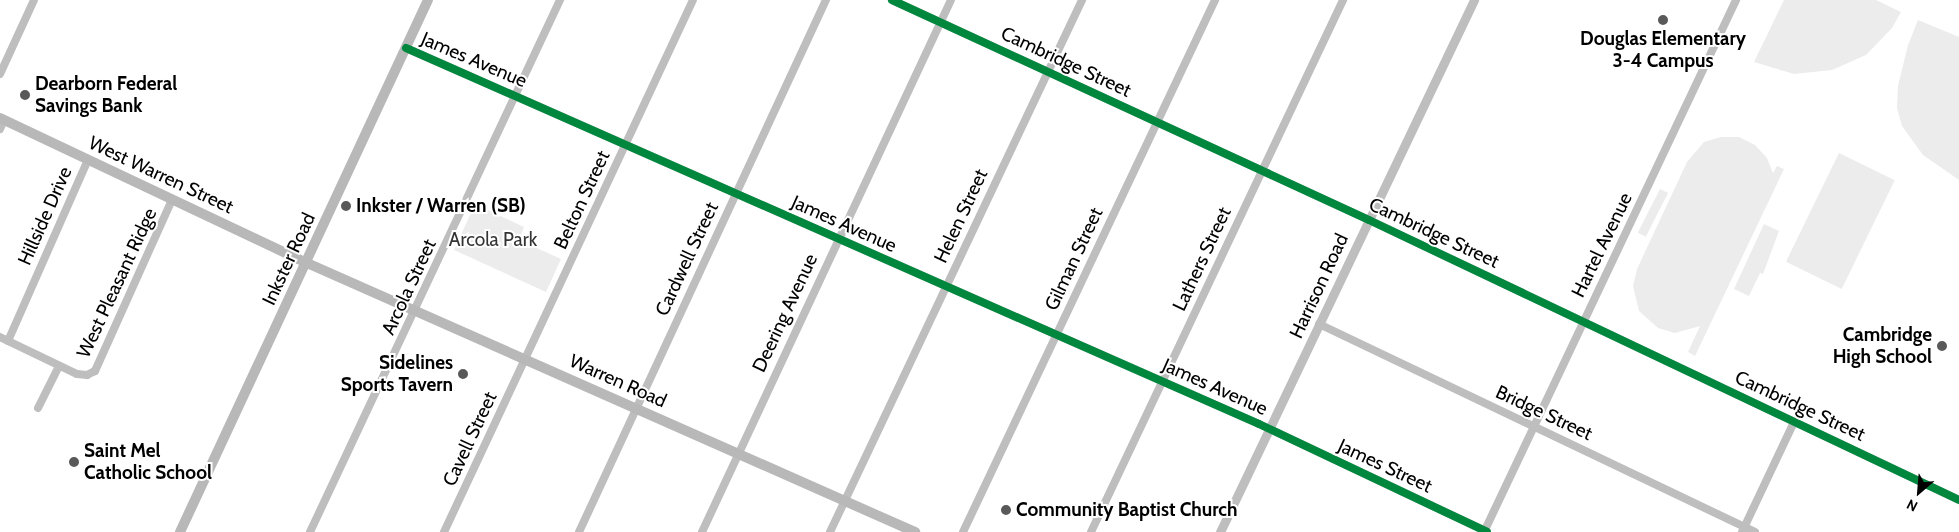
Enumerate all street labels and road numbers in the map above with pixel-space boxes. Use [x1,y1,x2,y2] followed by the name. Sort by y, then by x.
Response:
[997,22,1135,102] street label: Cambridge Street
[418,28,530,92] street label: James Avenue
[85,131,237,219] street label: West Warren Street
[549,147,615,253] street label: Belton Street
[13,163,77,269] street label: Hillside Drive
[929,166,993,266] street label: Helen Street
[1567,189,1637,301] street label: Hartel Avenue
[788,191,900,257] street label: James Avenue
[1365,193,1503,273] street label: Cambridge Street
[651,199,723,319] street label: Cardwell Street
[1168,203,1236,315] street label: Lathers Street
[72,204,162,362] street label: West Pleasant Ridge
[1040,204,1108,314] street label: Gilman Street
[258,209,320,309] street label: Inkster Road
[1285,230,1353,342] street label: Harrison Road
[377,235,441,339] street label: Arcola Street
[748,250,822,376] street label: Deering Avenue
[566,349,670,413] street label: Warren Road
[1159,354,1271,420] street label: James Avenue
[1731,366,1869,446] street label: Cambridge Street
[1492,381,1596,445] street label: Bridge Street
[438,388,502,490] street label: Cavell Street
[1334,434,1436,498] street label: James Street

